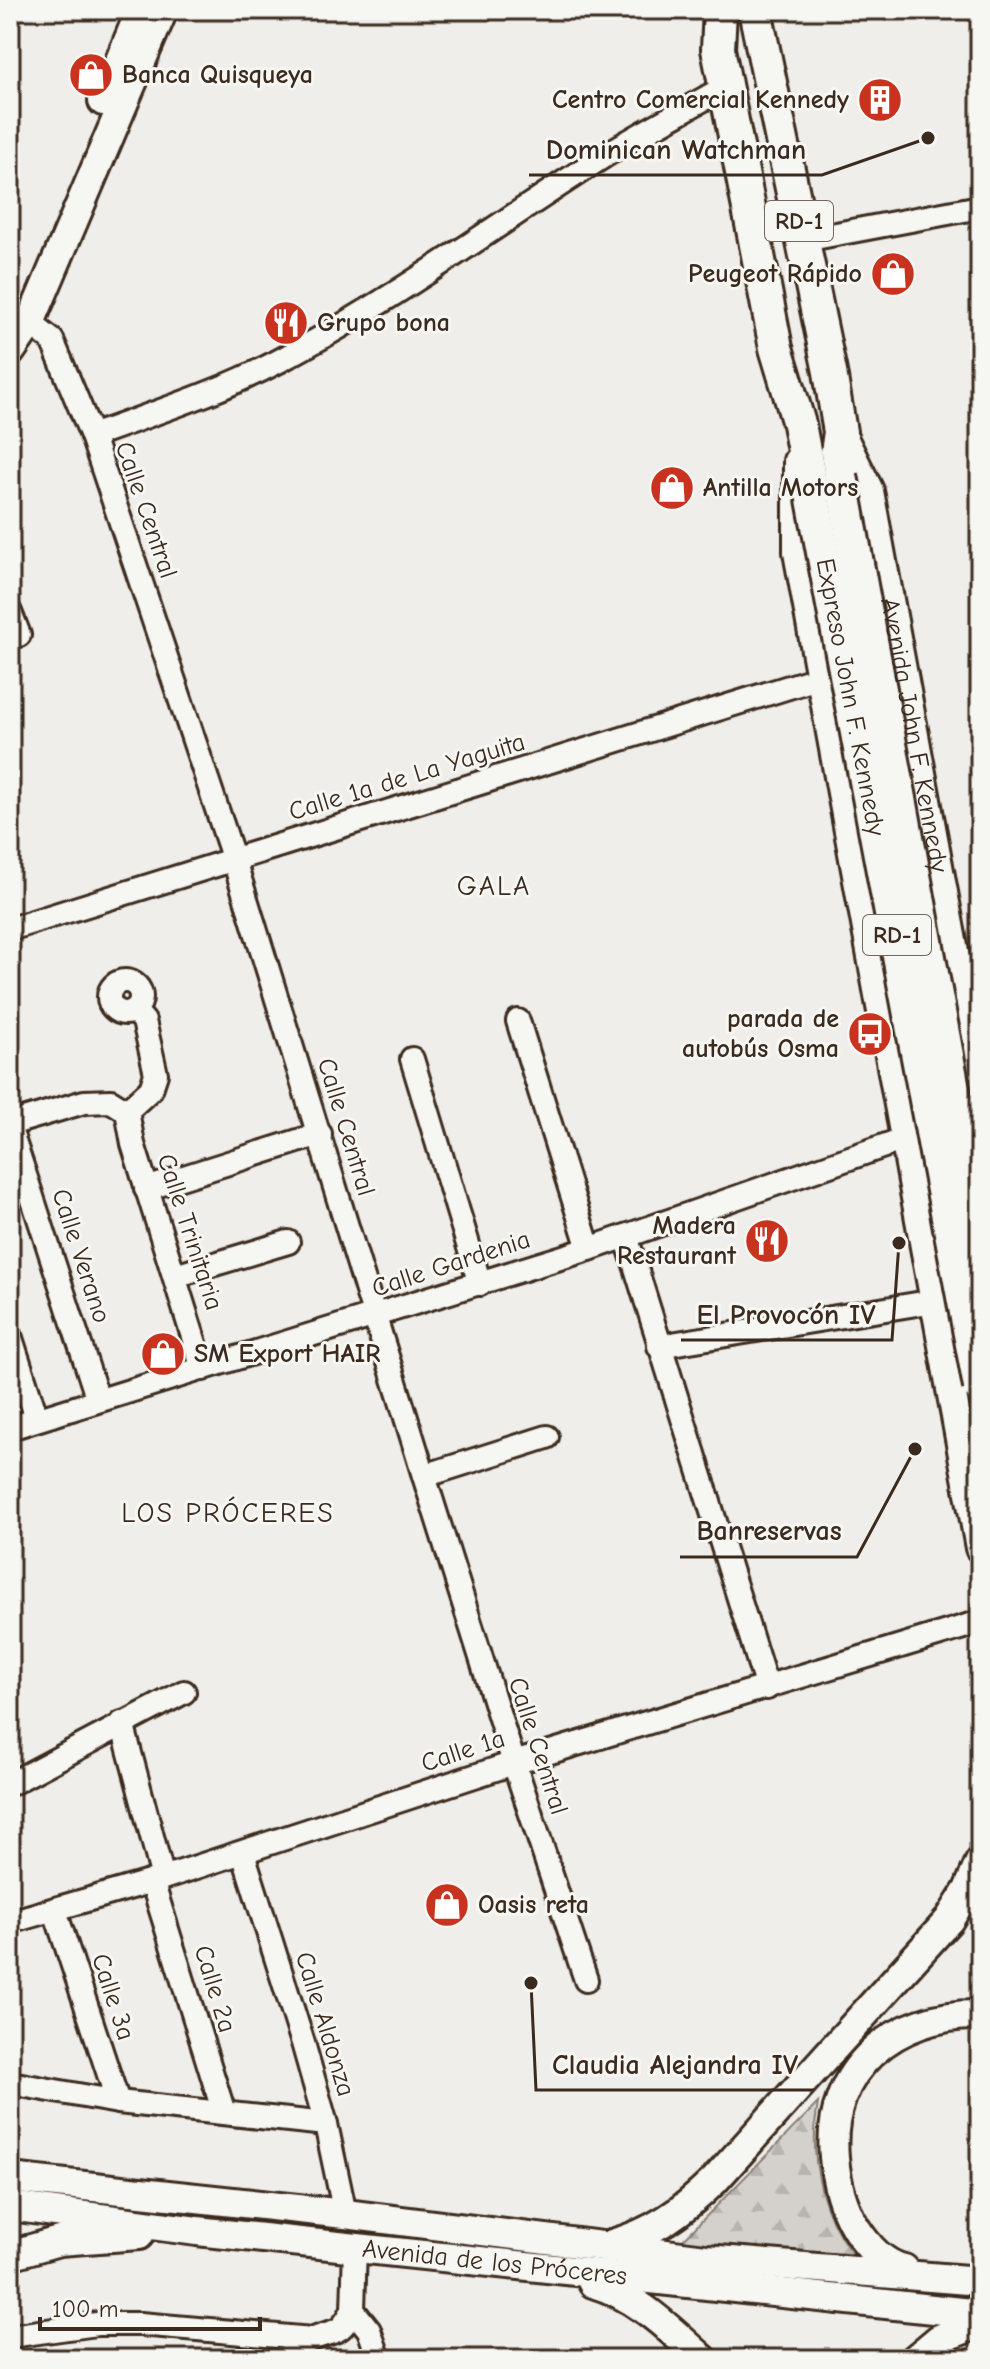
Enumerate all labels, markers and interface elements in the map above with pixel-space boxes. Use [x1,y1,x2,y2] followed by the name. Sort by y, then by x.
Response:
[67,51,115,99] shop icon: Banca Quisqueya
[122,60,313,90] place label: Banca Quisqueya
[856,76,904,124] building icon: Centro Comercial Kennedy
[552,85,849,115] place label: Centro Comercial Kennedy
[529,123,822,175] callout: Dominican Watchman
[546,134,806,166] text: Dominican Watchman
[765,201,833,241] road number: RD-1
[869,250,917,298] shop icon: Peugeot Rápido
[688,259,862,289] place label: Peugeot Rápido
[262,299,310,347] restaurant icon: Grupo bona
[317,308,450,338] place label: Grupo bona
[109,438,183,582] street label: Calle Central
[648,464,696,512] shop icon: Antilla Motors
[703,473,858,503] place label: Antilla Motors
[810,556,891,839] street label: Expreso John F. Kennedy
[874,595,954,875] street label: Avenida John F. Kennedy
[285,727,529,827] street label: Calle 1a de La Yaguita
[457,870,531,902] district label: GALA
[863,915,931,955] road number: RD-1
[682,1004,839,1064] place label: parada de autobús Osma
[846,1010,894,1058] bus stop icon: parada de autobús Osma
[311,1055,381,1199] street label: Calle Central
[151,1150,229,1314] street label: Calle Trinitaria
[45,1185,117,1327] street label: Calle Verano
[617,1211,736,1271] place label: Madera Restaurant
[743,1217,791,1265] restaurant icon: Madera Restaurant
[368,1224,534,1304] street label: Calle Gardenia
[681,1288,892,1340] callout: El Provocón IV
[696,1299,876,1331] text: El Provocón IV
[139,1330,187,1378] shop icon: SM Export HAIR
[194,1339,380,1369] place label: SM Export HAIR
[121,1496,335,1529] district label: LOS PRÓCERES
[680,1505,857,1557] callout: Banreservas
[696,1515,842,1547] text: Banreservas
[502,1674,574,1818] street label: Calle Central
[417,1723,509,1779] street label: Calle 1a
[423,1881,471,1929] shop icon: Oasis reta
[478,1890,589,1920] place label: Oasis reta
[188,1942,242,2036] street label: Calle 2a
[289,1948,361,2100] street label: Calle Aldonza
[85,1950,141,2044] street label: Calle 3a
[536,2038,814,2090] callout: Claudia Alejandra IV
[552,2049,798,2081] text: Claudia Alejandra IV
[361,2234,629,2291] street label: Avenida de los Próceres
[40,2281,260,2331] scale bar
[52,2295,119,2323] text: 100 m

